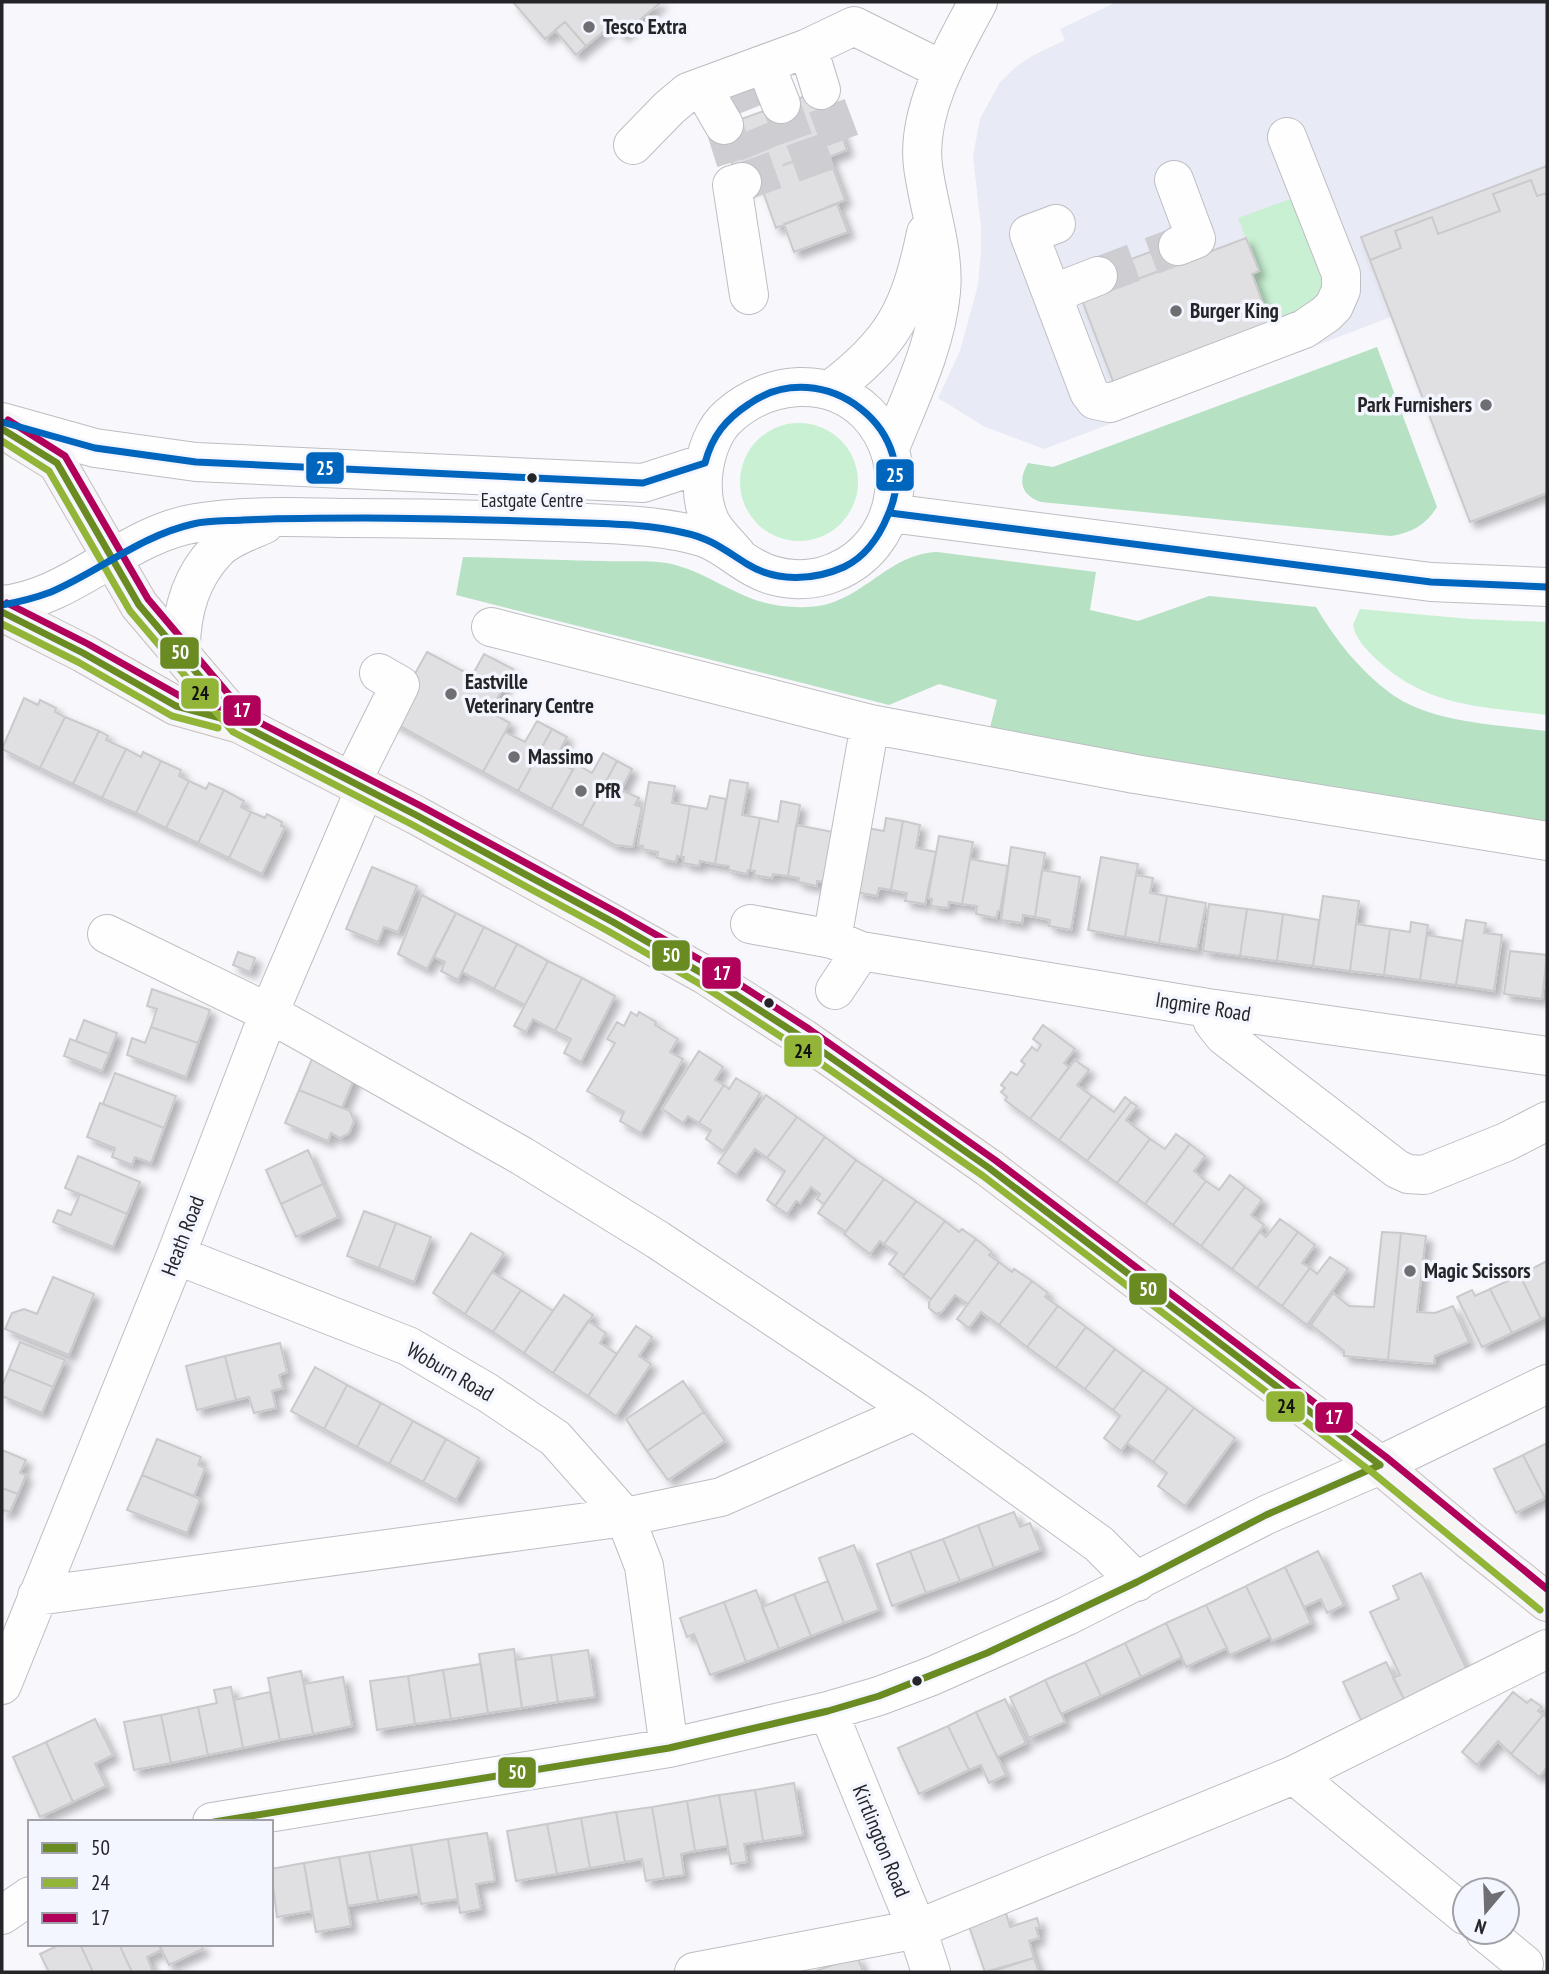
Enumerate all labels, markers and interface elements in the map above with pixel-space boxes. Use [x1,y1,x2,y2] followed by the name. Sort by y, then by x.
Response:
[603,13,687,40] place label: Tesco Extra
[581,19,597,35] marker: Tesco Extra
[1190,297,1279,324] place label: Burger King
[1168,303,1184,319] marker: Burger King
[1357,391,1472,418] place label: Park Furnishers
[1478,397,1494,413] marker: Park Furnishers
[305,451,345,485] line badge: 25
[316,456,334,480] text: 25
[875,458,915,492] line badge: 25
[886,463,904,487] text: 25
[525,471,539,485] marker: Eastgate Centre
[481,488,583,512] place label: Eastgate Centre
[159,636,200,670] line badge: 50
[171,640,189,664] text: 50
[464,668,594,719] place label: Eastville Veterinary Centre
[180,677,220,710] line badge: 24
[191,681,209,705] text: 24
[443,686,459,702] marker: Eastville Veterinary Centre
[222,694,262,727] line badge: 17
[233,698,251,722] text: 17
[528,743,593,770] place label: Massimo
[506,749,522,765] marker: Massimo
[595,777,622,804] place label: PfR
[573,783,589,799] marker: PfR
[651,939,691,972] line badge: 50
[662,943,680,967] text: 50
[701,956,742,990] line badge: 17
[713,961,731,985] text: 17
[1153,986,1253,1027] street label: Ingmire Road
[762,996,776,1010] unlabelled marker
[783,1034,823,1068] line badge: 24
[794,1039,812,1063] text: 24
[155,1192,210,1280] street label: Heath Road
[1424,1257,1531,1284] place label: Magic Scissors
[1402,1263,1418,1279] marker: Magic Scissors
[1128,1272,1168,1306] line badge: 50
[1139,1277,1157,1301] text: 50
[402,1336,499,1407] street label: Woburn Road
[1265,1390,1306,1423] line badge: 24
[1277,1394,1295,1418] text: 24
[1314,1401,1354,1434] line badge: 17
[1325,1405,1343,1429] text: 17
[910,1674,924,1688] unlabelled marker
[497,1756,537,1789] line badge: 50
[508,1760,526,1784] text: 50
[847,1781,916,1901] street label: Kirtlington Road
[28,1820,273,1946] legend
[91,1834,110,1861] text: 50
[91,1869,110,1896] text: 24
[1451,1876,1521,1946] north arrow
[91,1904,110,1931] text: 17
[1472,1914,1489,1940] text: N

